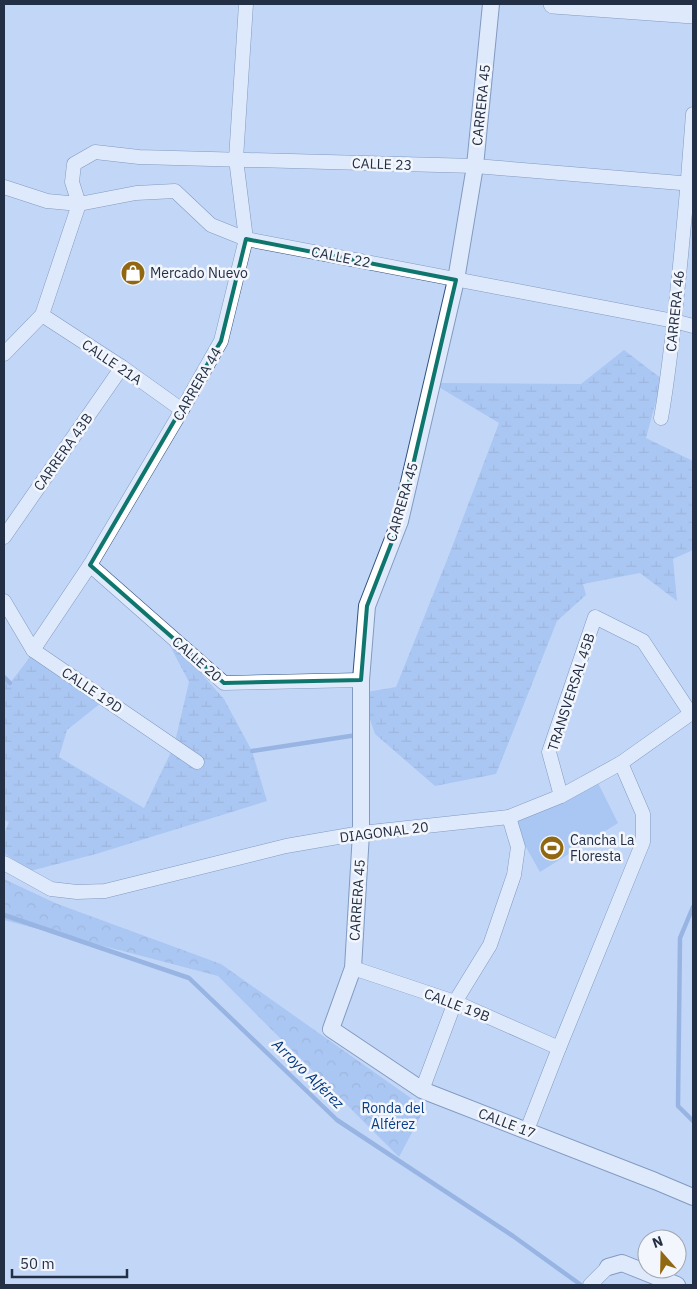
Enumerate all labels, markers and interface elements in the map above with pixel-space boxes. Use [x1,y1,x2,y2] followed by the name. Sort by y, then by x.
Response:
[468,63,494,147] street label: CARRERA 45
[352,154,412,174] street label: CALLE 23
[310,242,372,272] street label: CALLE 22
[120,260,146,286] shop icon: Mercado Nuevo
[150,264,248,282] place label: Mercado Nuevo
[662,269,688,353] street label: CARRERA 46
[78,335,146,389] street label: CALLE 21A
[169,344,225,424] street label: CARRERA 44
[30,410,96,494] street label: CARRERA 43B
[382,460,422,544] street label: CARRERA 45
[543,631,599,753] street label: TRANSVERSAL 45B
[168,633,226,685] street label: CALLE 20
[58,663,126,717] street label: CALLE 19D
[339,818,429,846] street label: DIAGONAL 20
[570,831,635,865] place label: Cancha La Floresta
[539,835,565,861] sports icon: Cancha La Floresta
[345,859,369,941] street label: CARRERA 45
[422,984,492,1026] street label: CALLE 19B
[268,1034,348,1113] water label: Arroyo Alférez
[361,1099,425,1133] park label: Ronda del Alférez
[476,1104,538,1142] street label: CALLE 17
[637,1229,687,1279] north arrow
[650,1232,665,1252] text: N
[12,1246,128,1278] scale bar
[20,1254,55,1273] text: 50 m

